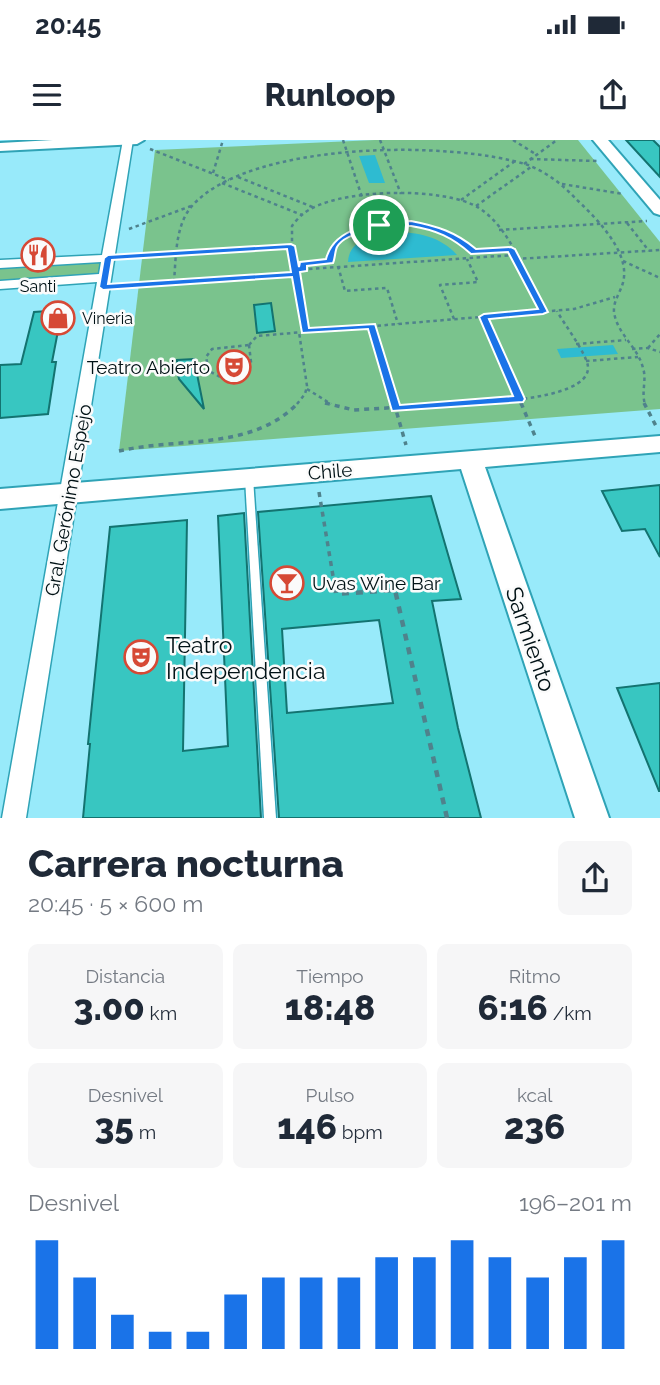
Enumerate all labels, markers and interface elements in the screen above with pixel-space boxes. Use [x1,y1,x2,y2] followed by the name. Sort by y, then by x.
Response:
[35,10,101,40] text: 20:45
[28,76,66,114] icon: menu
[264,76,396,113] text: Runloop
[594,76,632,114] icon: share
[349,195,409,255] pin
[360,206,398,244] icon: arrive
[19,236,57,274] restaurant icon: Santi
[20,277,56,296] place label: Santi
[39,299,77,337] shop icon: Vineria
[82,309,133,328] place label: Vineria
[215,348,253,386] theatre icon: Teatro Abierto
[87,356,210,378] place label: Teatro Abierto
[40,402,96,598] street label: Gral. Gerónimo Espejo
[307,458,353,484] street label: Chile
[268,564,306,602] bar icon: Uvas Wine Bar
[312,572,441,594] place label: Uvas Wine Bar
[501,583,561,695] street label: Sarmiento
[166,631,325,684] place label: Teatro Independencia
[122,638,160,676] theatre icon: Teatro Independencia
[28,841,344,886] text: Carrera nocturna
[558,841,632,915] button: share
[28,890,203,917] text: 20:45 · 5 × 600 m
[86,965,165,987] text: Distancia
[296,965,364,987] text: Tiempo
[509,965,560,987] text: Ritmo
[74,987,145,1028] text: 3.00
[285,987,375,1028] text: 18:48
[478,987,548,1028] text: 6:16
[145,1002,177,1024] text: km
[548,1002,592,1024] text: /km
[88,1084,163,1106] text: Desnivel
[306,1084,354,1106] text: Pulso
[517,1084,552,1106] text: kcal
[94,1106,134,1147] text: 35
[277,1106,337,1147] text: 146
[504,1106,565,1147] text: 236
[134,1121,156,1143] text: m
[337,1121,383,1143] text: bpm
[28,1189,119,1216] text: Desnivel
[519,1189,632,1216] text: 196–201 m

